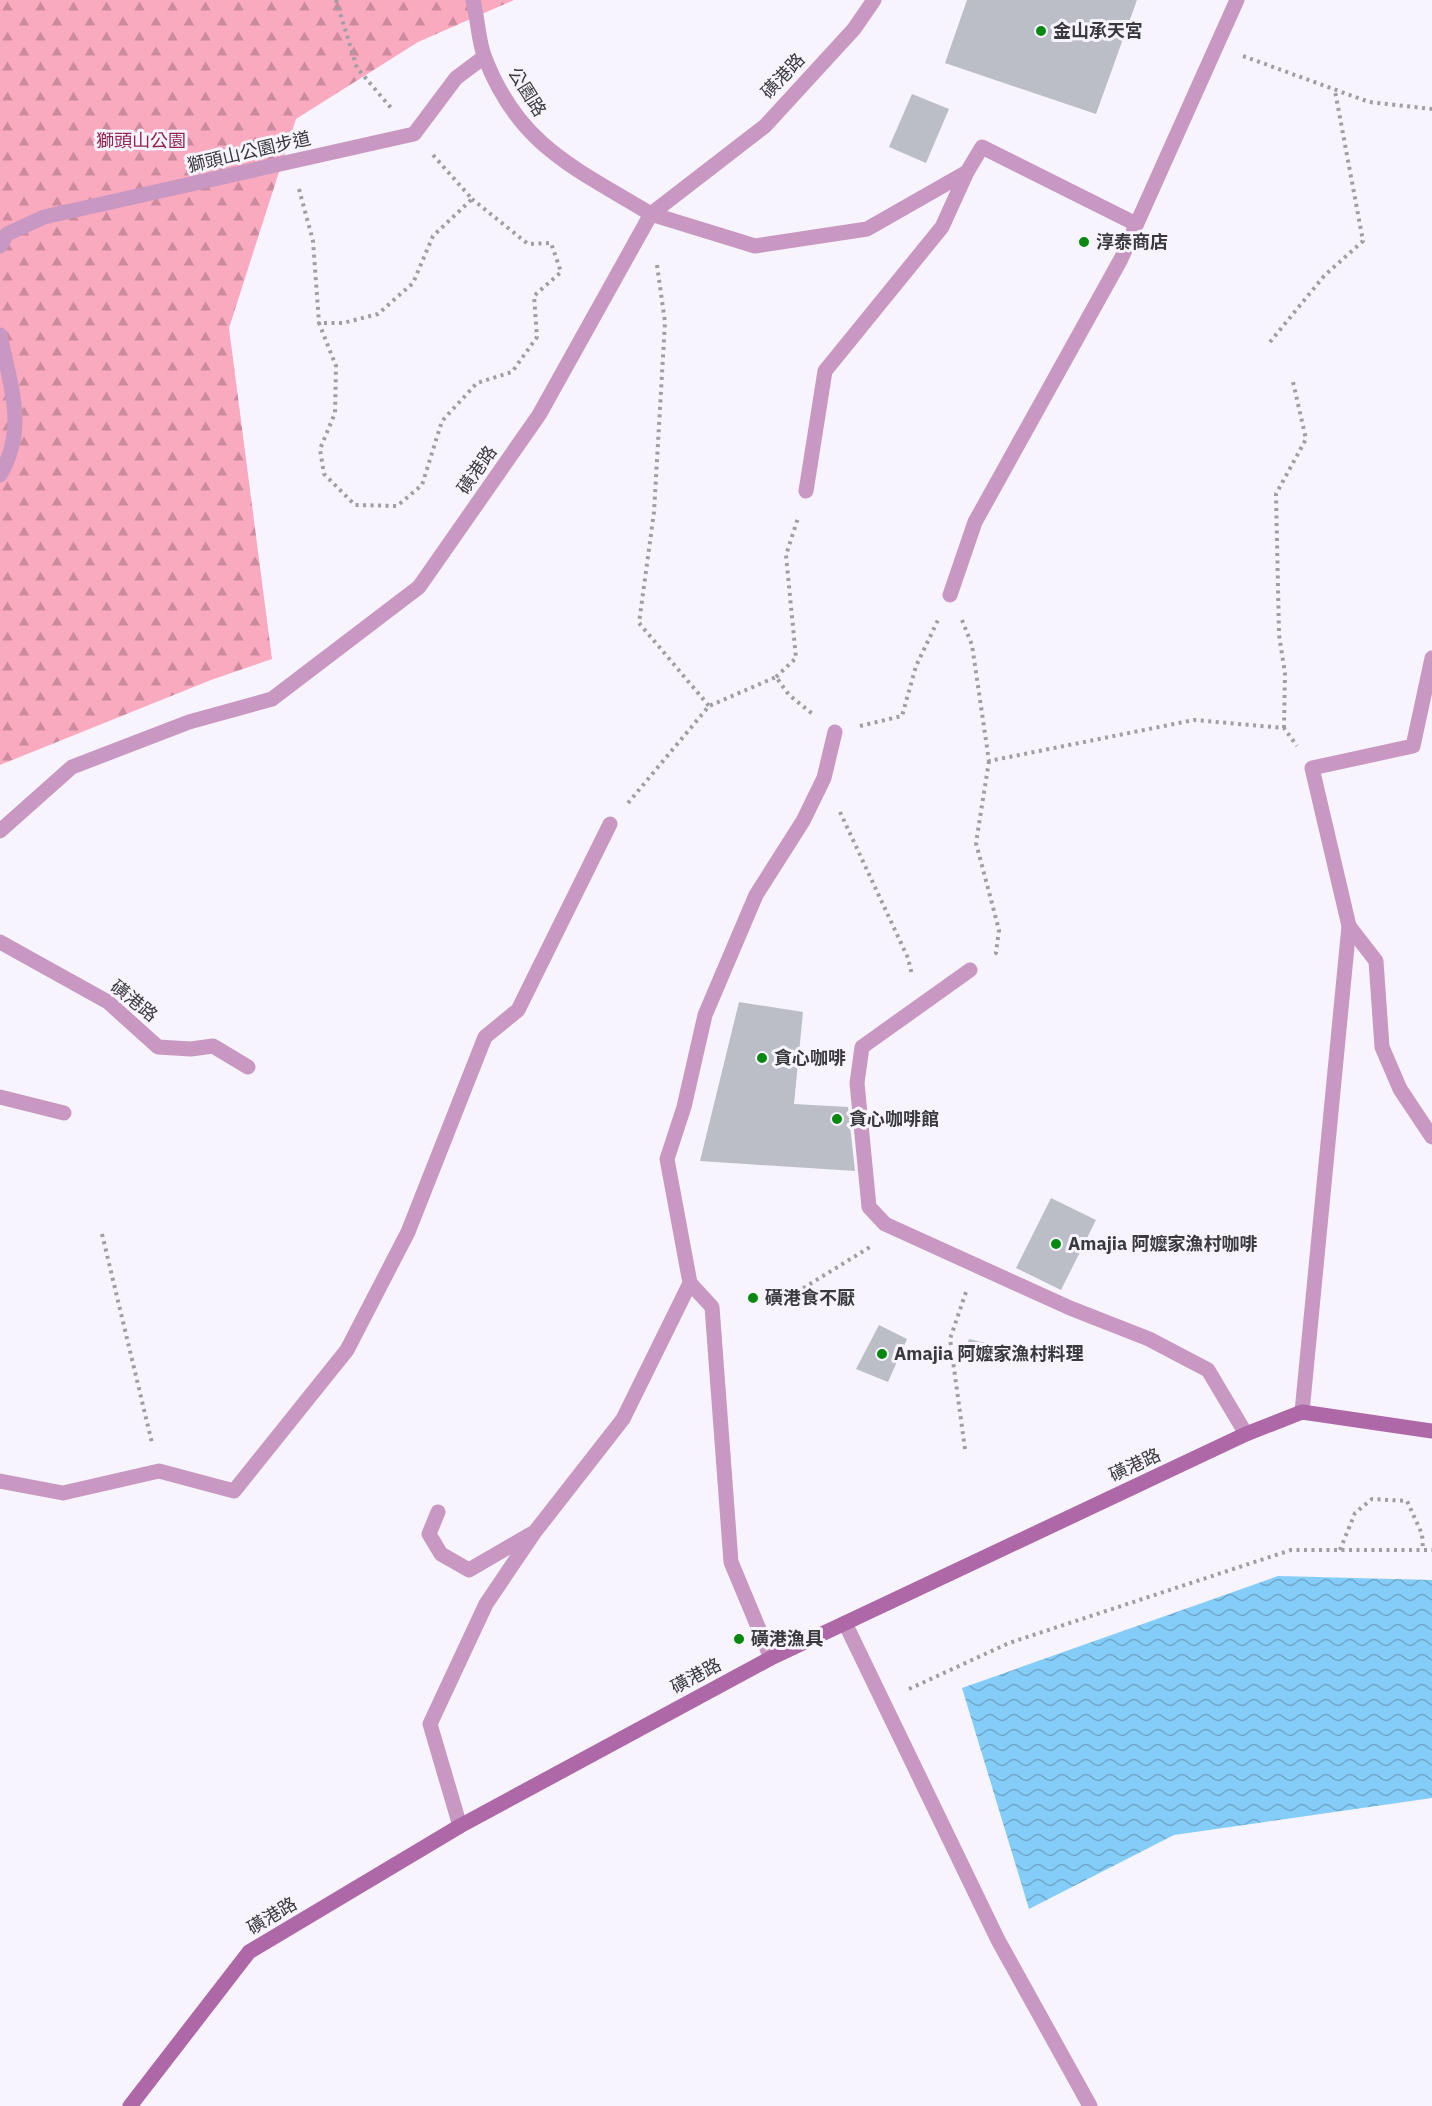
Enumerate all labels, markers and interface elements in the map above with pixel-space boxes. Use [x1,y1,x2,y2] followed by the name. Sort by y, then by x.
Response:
[1053,19,1143,42] place label: 金山承天宮
[1034,24,1048,38] marker: 金山承天宮
[756,48,809,103] street label: 磺港路
[503,63,551,121] street label: 公園路
[185,126,313,177] street label: 獅頭山公園步道
[96,129,186,152] park label: 獅頭山公園
[1096,230,1168,253] place label: 淳泰商店
[1077,235,1091,249] marker: 淳泰商店
[452,441,501,498] street label: 磺港路
[106,975,163,1027] street label: 磺港路
[774,1046,846,1069] place label: 貪心咖啡
[755,1051,769,1065] marker: 貪心咖啡
[849,1107,939,1130] place label: 貪心咖啡館
[830,1112,844,1126] marker: 貪心咖啡館
[1068,1232,1257,1255] place label: Amajia 阿嬤家漁村咖啡
[1049,1237,1063,1251] marker: Amajia 阿嬤家漁村咖啡
[765,1286,855,1309] place label: 磺港食不厭
[746,1291,760,1305] marker: 磺港食不厭
[894,1342,1083,1365] place label: Amajia 阿嬤家漁村料理
[875,1347,889,1361] marker: Amajia 阿嬤家漁村料理
[1105,1443,1164,1486] street label: 磺港路
[751,1627,823,1650] place label: 磺港漁具
[732,1632,746,1646] marker: 磺港漁具
[667,1653,725,1698] street label: 磺港路
[243,1892,301,1939] street label: 磺港路

